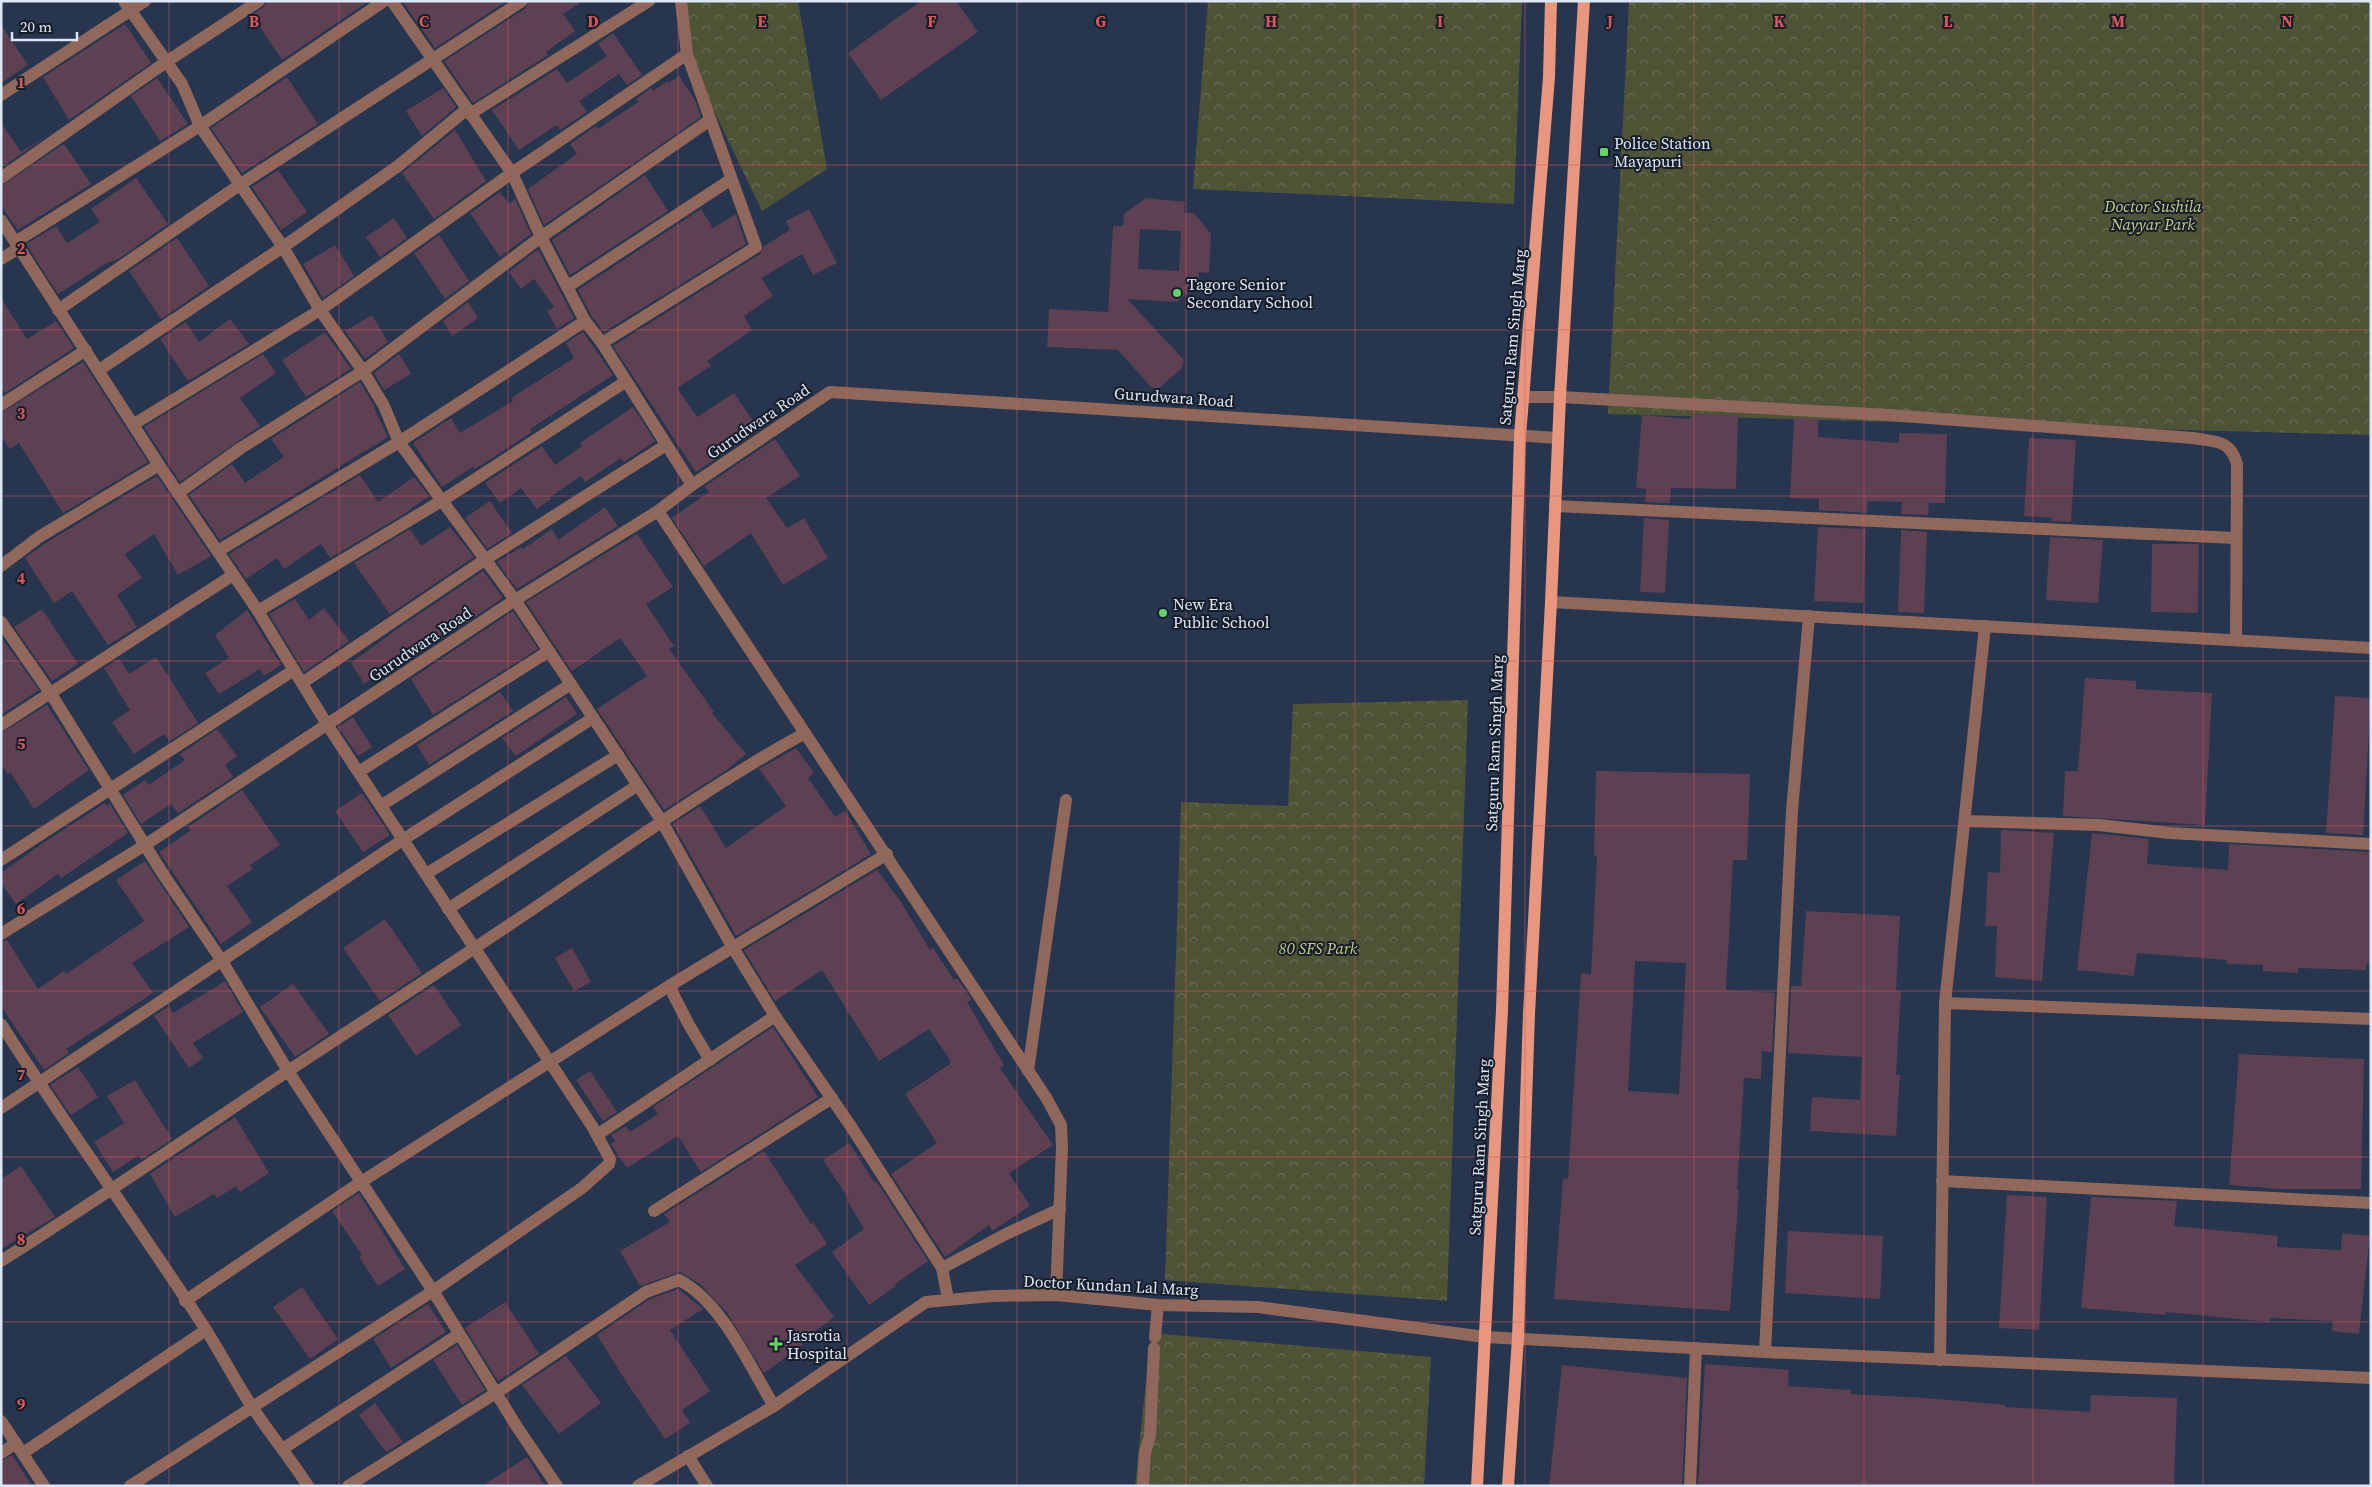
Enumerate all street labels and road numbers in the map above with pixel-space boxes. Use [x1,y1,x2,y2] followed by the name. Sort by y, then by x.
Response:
[1493,248,1531,426] street label: Satguru Ram Singh Marg
[702,378,814,464] street label: Gurudwara Road
[1113,382,1235,412] street label: Gurudwara Road
[364,601,476,687] street label: Gurudwara Road
[1480,654,1508,832] street label: Satguru Ram Singh Marg
[1463,1058,1495,1236] street label: Satguru Ram Singh Marg
[1023,1269,1199,1301] street label: Doctor Kundan Lal Marg

